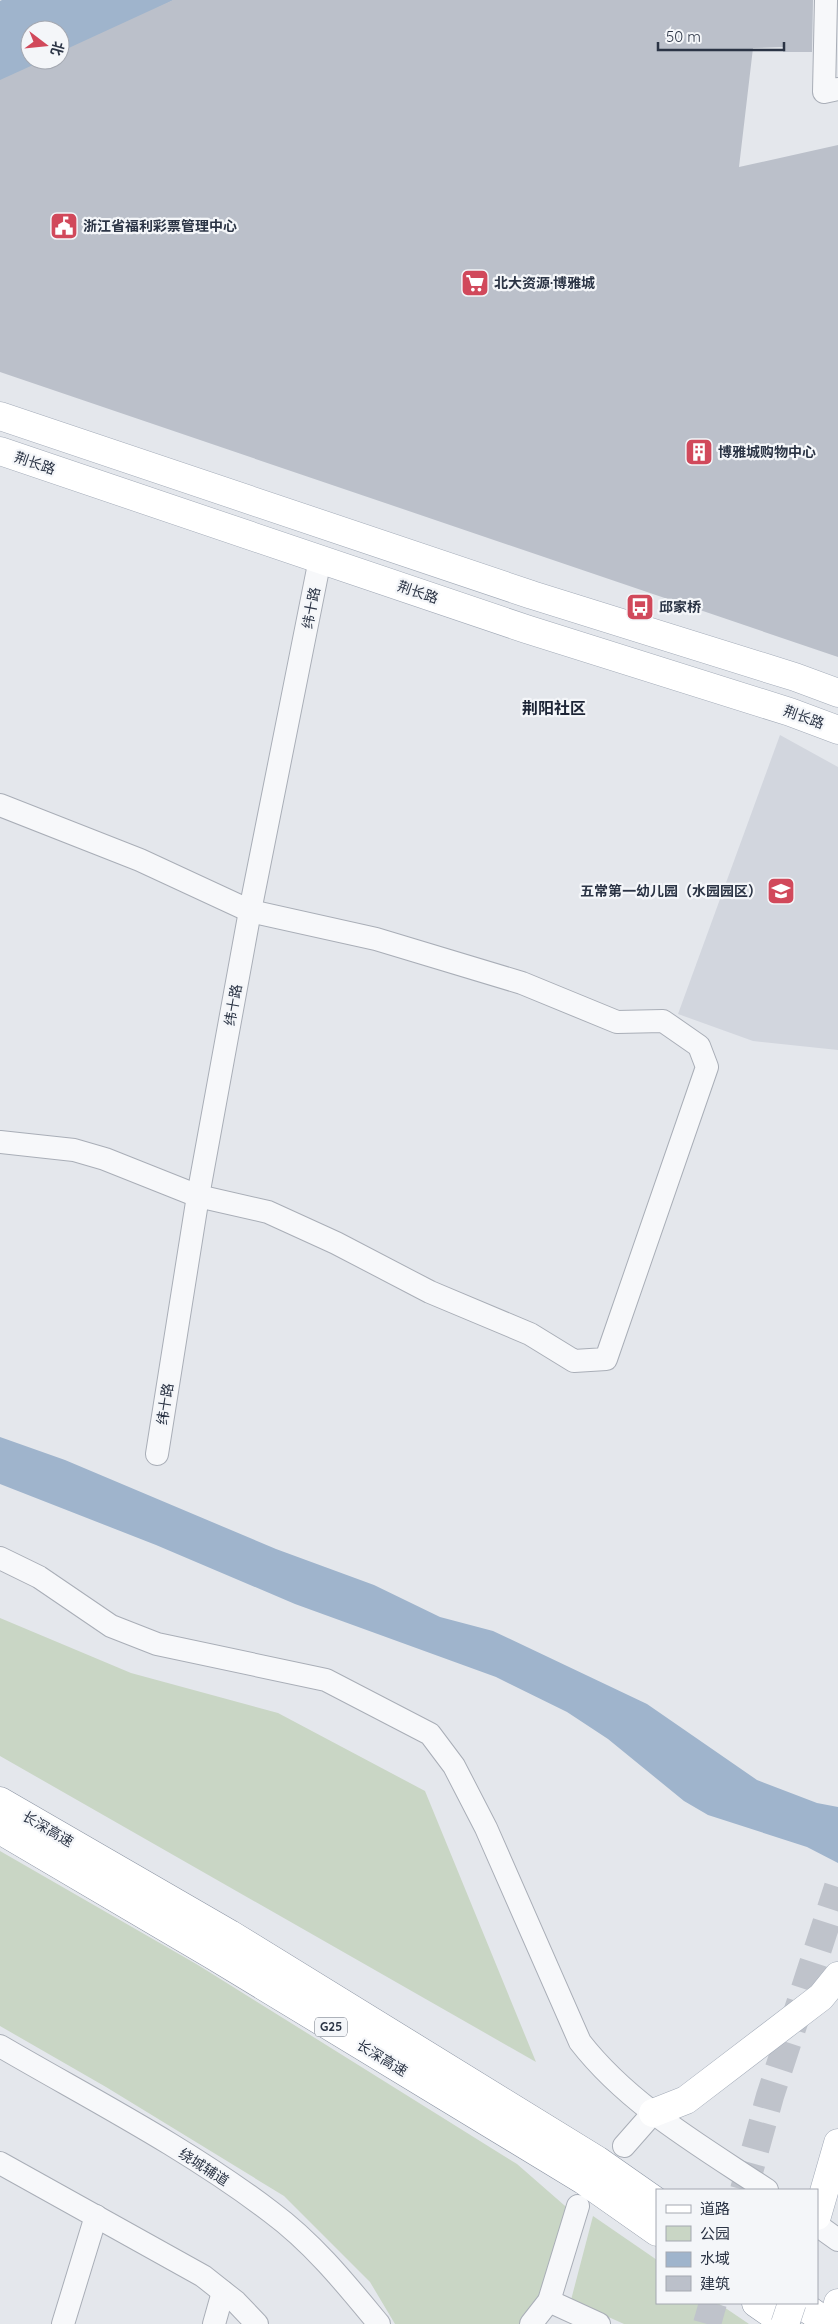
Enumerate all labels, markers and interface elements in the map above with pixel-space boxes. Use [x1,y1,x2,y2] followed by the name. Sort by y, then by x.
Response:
[20,20,70,70] north arrow
[658,20,784,52] scale bar
[666,27,701,46] text: 50 m
[47,39,68,58] text: 北
[49,211,79,241] public building icon: 浙江省福利彩票管理中心
[83,217,237,235] place label: 浙江省福利彩票管理中心
[460,268,490,298] supermarket icon: 北大资源·博雅城
[494,274,595,292] place label: 北大资源·博雅城
[684,437,714,467] building icon: 博雅城购物中心
[718,443,816,461] place label: 博雅城购物中心
[12,448,58,478] street label: 荆长路
[395,577,441,607] street label: 荆长路
[298,586,324,630] street label: 纬十路
[625,592,655,622] bus stop icon: 邱家桥
[659,598,701,616] place label: 邱家桥
[522,698,586,718] district label: 荆阳社区
[781,701,827,733] street label: 荆长路
[766,876,796,906] school or university icon: 五常第一幼儿园（水园园区）
[580,882,762,900] place label: 五常第一幼儿园（水园园区）
[220,983,246,1027] street label: 纬十路
[153,1382,177,1426] street label: 纬十路
[19,1807,77,1851] street label: 长深高速
[315,2018,347,2036] road number: G25
[353,2036,411,2080] street label: 长深高速
[176,2144,232,2190] street label: 绕城辅道
[656,2189,818,2304] legend
[700,2199,730,2218] text: 道路
[700,2224,730,2243] text: 公园
[700,2249,730,2268] text: 水域
[700,2274,730,2293] text: 建筑

